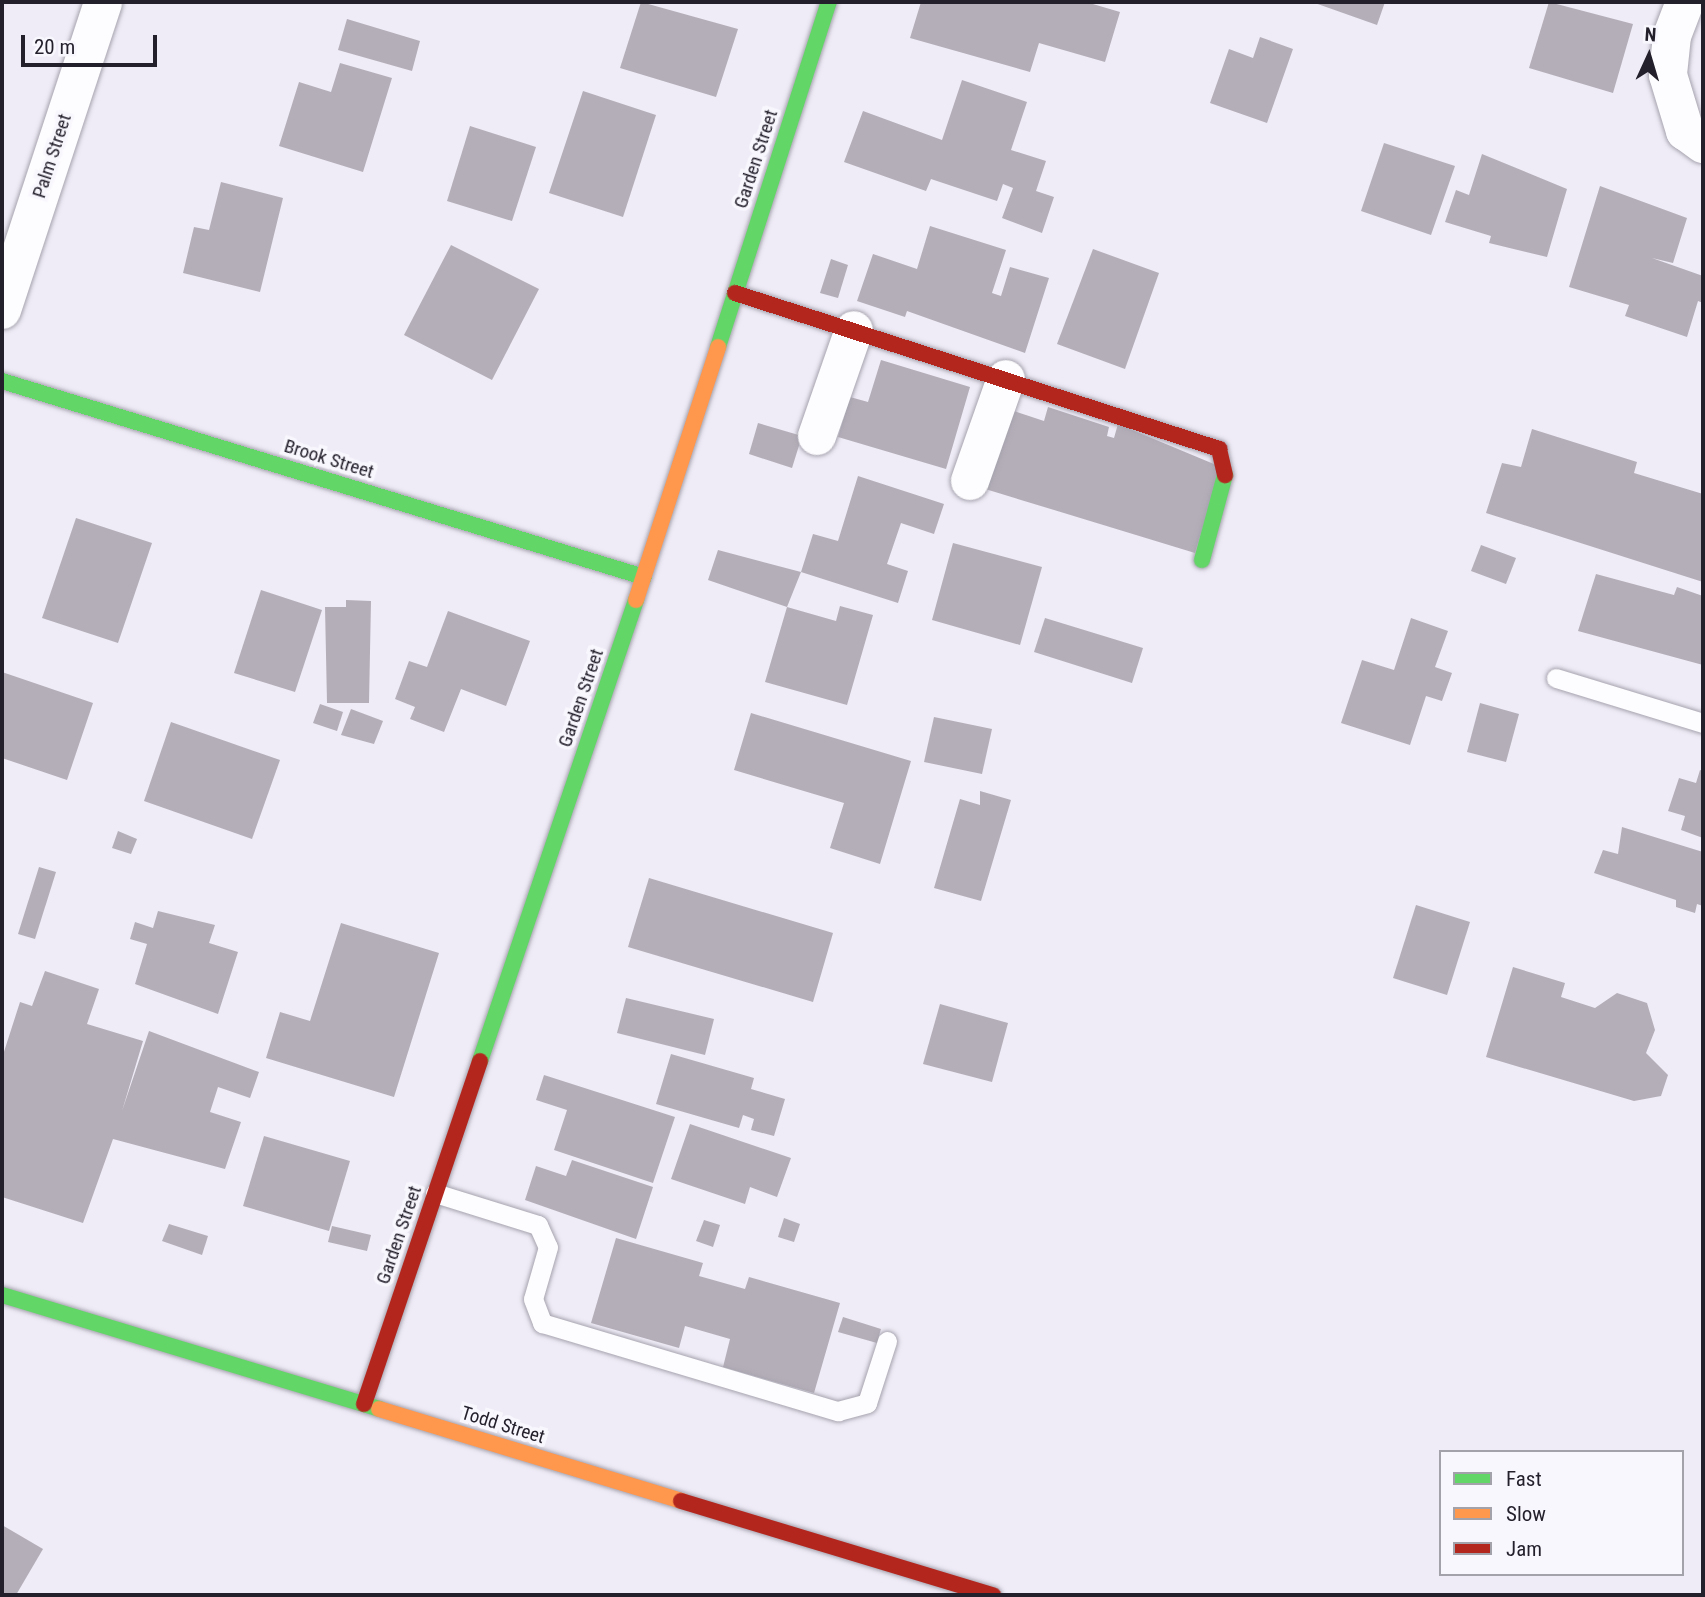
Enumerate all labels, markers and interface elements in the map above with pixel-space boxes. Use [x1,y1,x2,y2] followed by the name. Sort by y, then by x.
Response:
[24,21,161,65] scale bar
[1614,21,1684,91] north arrow
[1644,23,1657,46] text: N
[34,35,75,59] text: 20 m
[729,107,783,211] street label: Garden Street
[28,111,76,201] street label: Palm Street
[281,435,377,483] street label: Brook Street
[554,646,608,750] street label: Garden Street
[372,1183,426,1287] street label: Garden Street
[458,1401,548,1449] street label: Todd Street
[1439,1450,1684,1576] legend
[1506,1467,1542,1491] text: Fast
[1506,1502,1546,1526] text: Slow
[1506,1537,1542,1561] text: Jam

